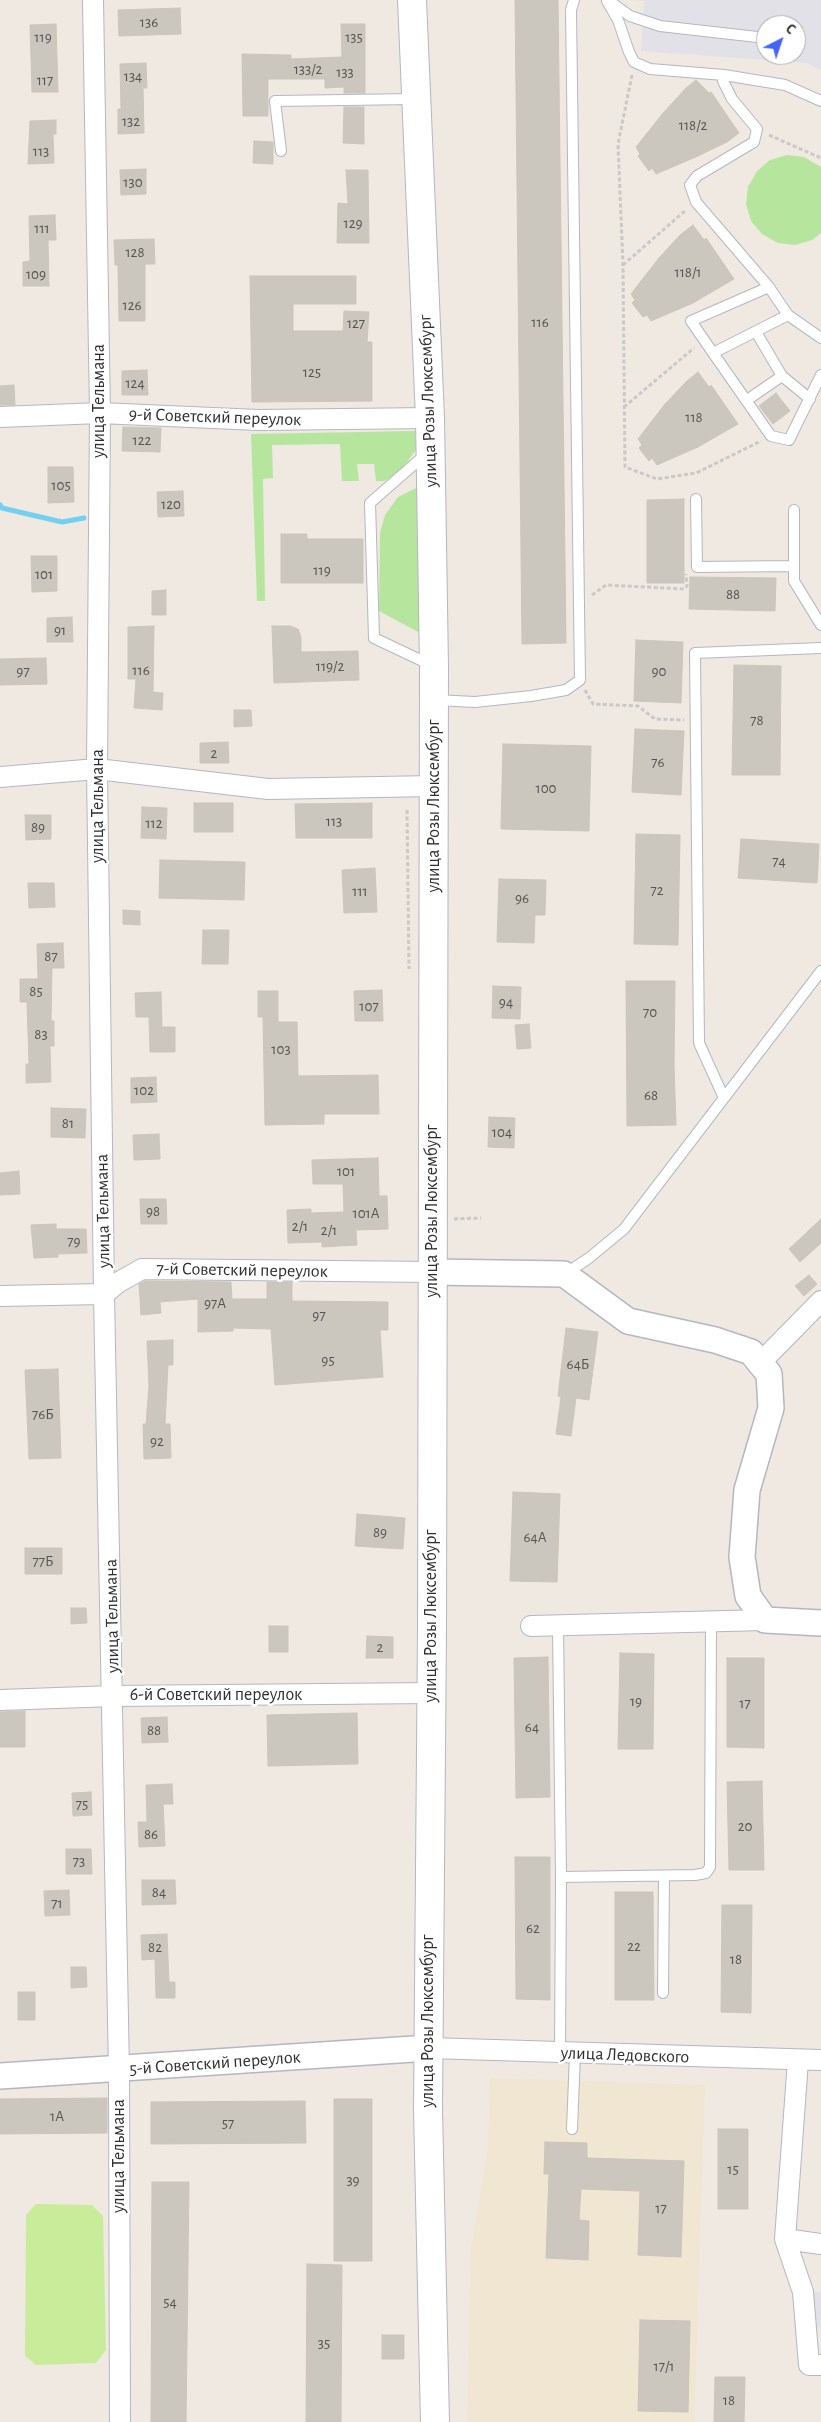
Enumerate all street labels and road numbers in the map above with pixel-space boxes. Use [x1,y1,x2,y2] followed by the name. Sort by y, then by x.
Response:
[414,314,442,488] street label: улица Розы Люксембург
[88,344,110,458] street label: улица Тельмана
[128,403,302,431] street label: 9-й Советский переулок
[423,720,445,892] street label: улица Розы Люксембург
[87,749,109,863] street label: улица Тельмана
[421,1125,443,1297] street label: улица Розы Люксембург
[91,1154,115,1268] street label: улица Тельмана
[156,1258,328,1282] street label: 7-й Советский переулок
[420,1530,442,1702] street label: улица Розы Люксембург
[100,1559,124,1673] street label: улица Тельмана
[130,1684,302,1706] street label: 6-й Советский переулок
[417,1935,439,2107] street label: улица Розы Люксембург
[560,2042,690,2068] street label: улица Ледовского
[129,2046,301,2080] street label: 5-й Советский переулок
[108,2099,130,2213] street label: улица Тельмана

